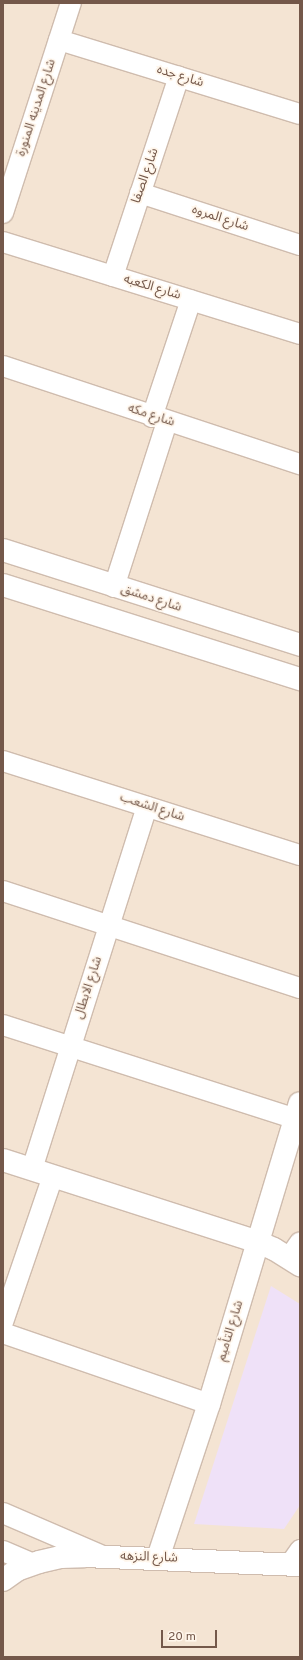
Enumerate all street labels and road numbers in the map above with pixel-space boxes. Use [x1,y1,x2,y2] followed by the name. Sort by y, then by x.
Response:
[14,58,60,158] street label: شارع المدينه المنورة
[155,62,205,92] street label: شارع جده
[129,146,163,206] street label: شارع الصفا
[190,203,250,235] street label: شارع المروه
[121,272,183,304] street label: شارع الكعبه
[126,401,176,431] street label: شارع مكه
[119,582,183,616] street label: شارع دمشق
[118,790,186,826] street label: شارع الشعب
[72,955,106,1021] street label: شارع الابطال
[214,1299,248,1363] street label: شارع التأميم
[120,1549,178,1567] street label: شارع النزهه

